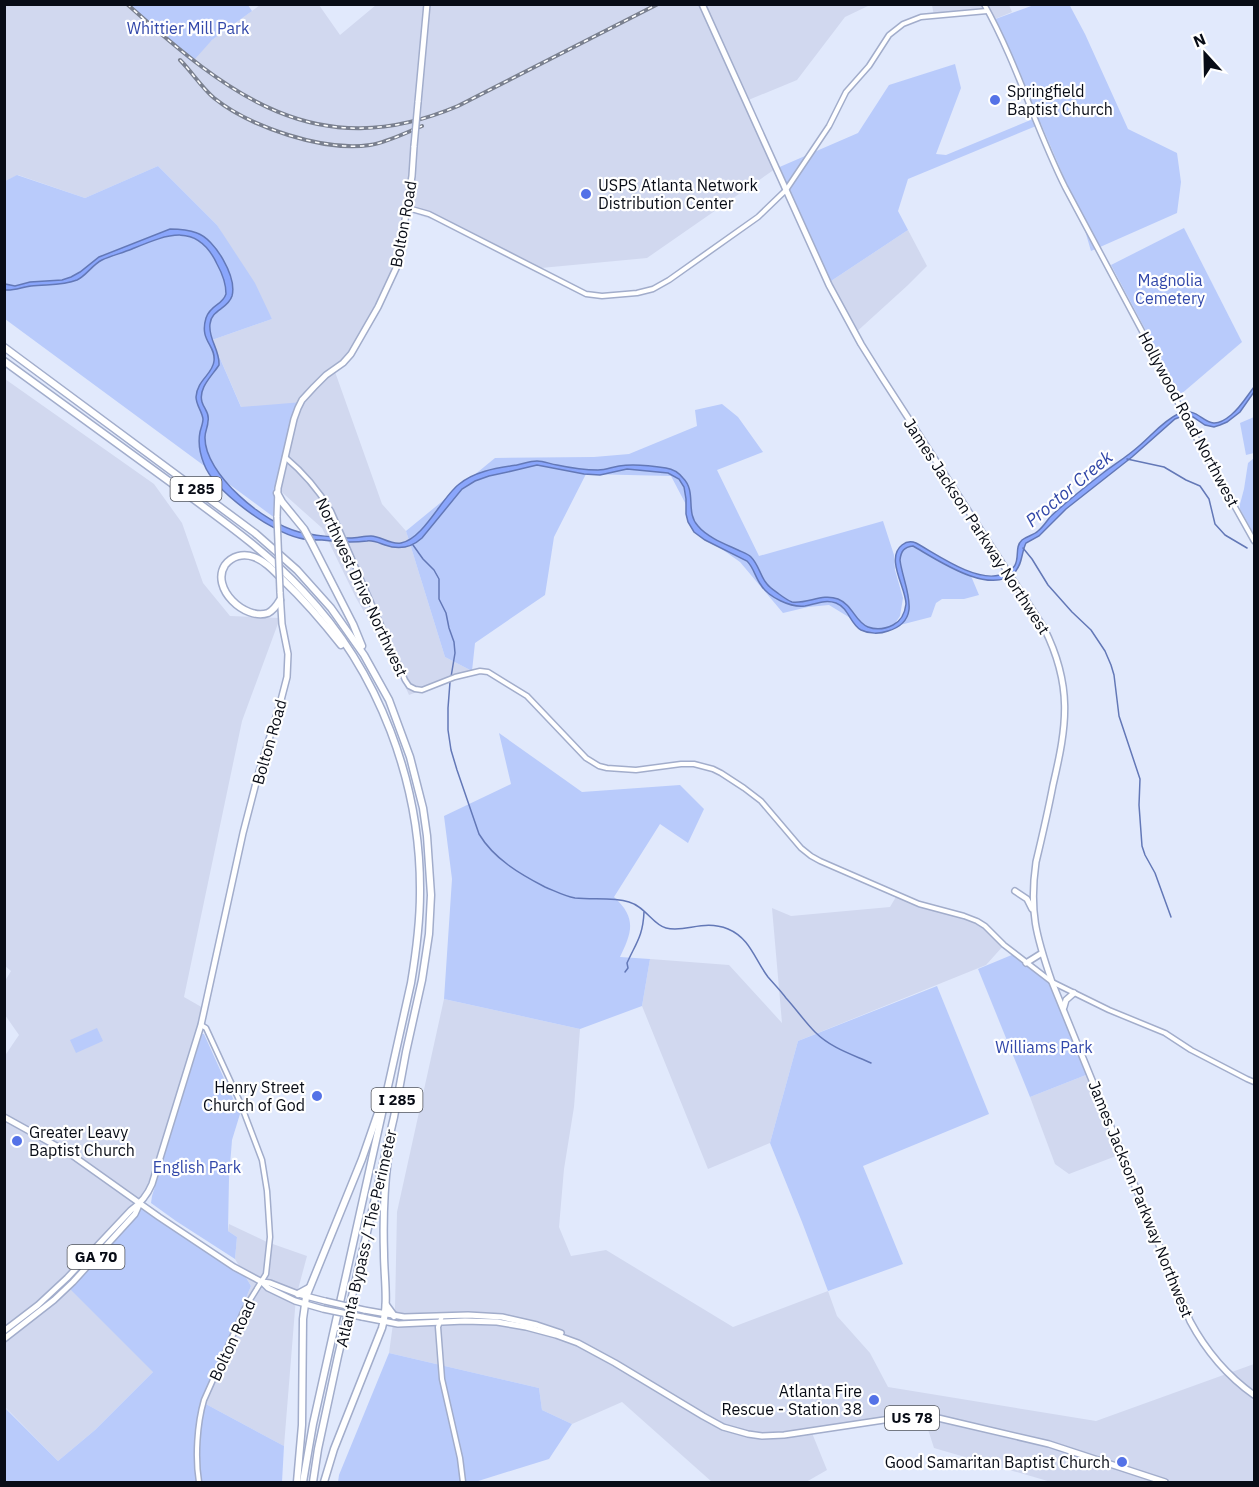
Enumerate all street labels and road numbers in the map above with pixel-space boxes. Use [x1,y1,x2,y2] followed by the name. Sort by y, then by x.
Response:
[386,179,420,269] street label: Bolton Road
[1134,328,1244,510] street label: Hollywood Road Northwest
[900,414,1054,638] street label: James Jackson Parkway Northwest
[170,477,222,501] road number: I 285
[312,494,412,680] street label: Northwest Drive Northwest
[247,697,291,787] street label: Bolton Road
[1084,1078,1198,1320] street label: James Jackson Parkway Northwest
[372,1088,422,1112] road number: I 285
[331,1127,401,1349] street label: Atlanta Bypass / The Perimeter
[68,1245,124,1269] road number: GA 70
[204,1296,260,1384] street label: Bolton Road
[885,1406,939,1430] road number: US 78

